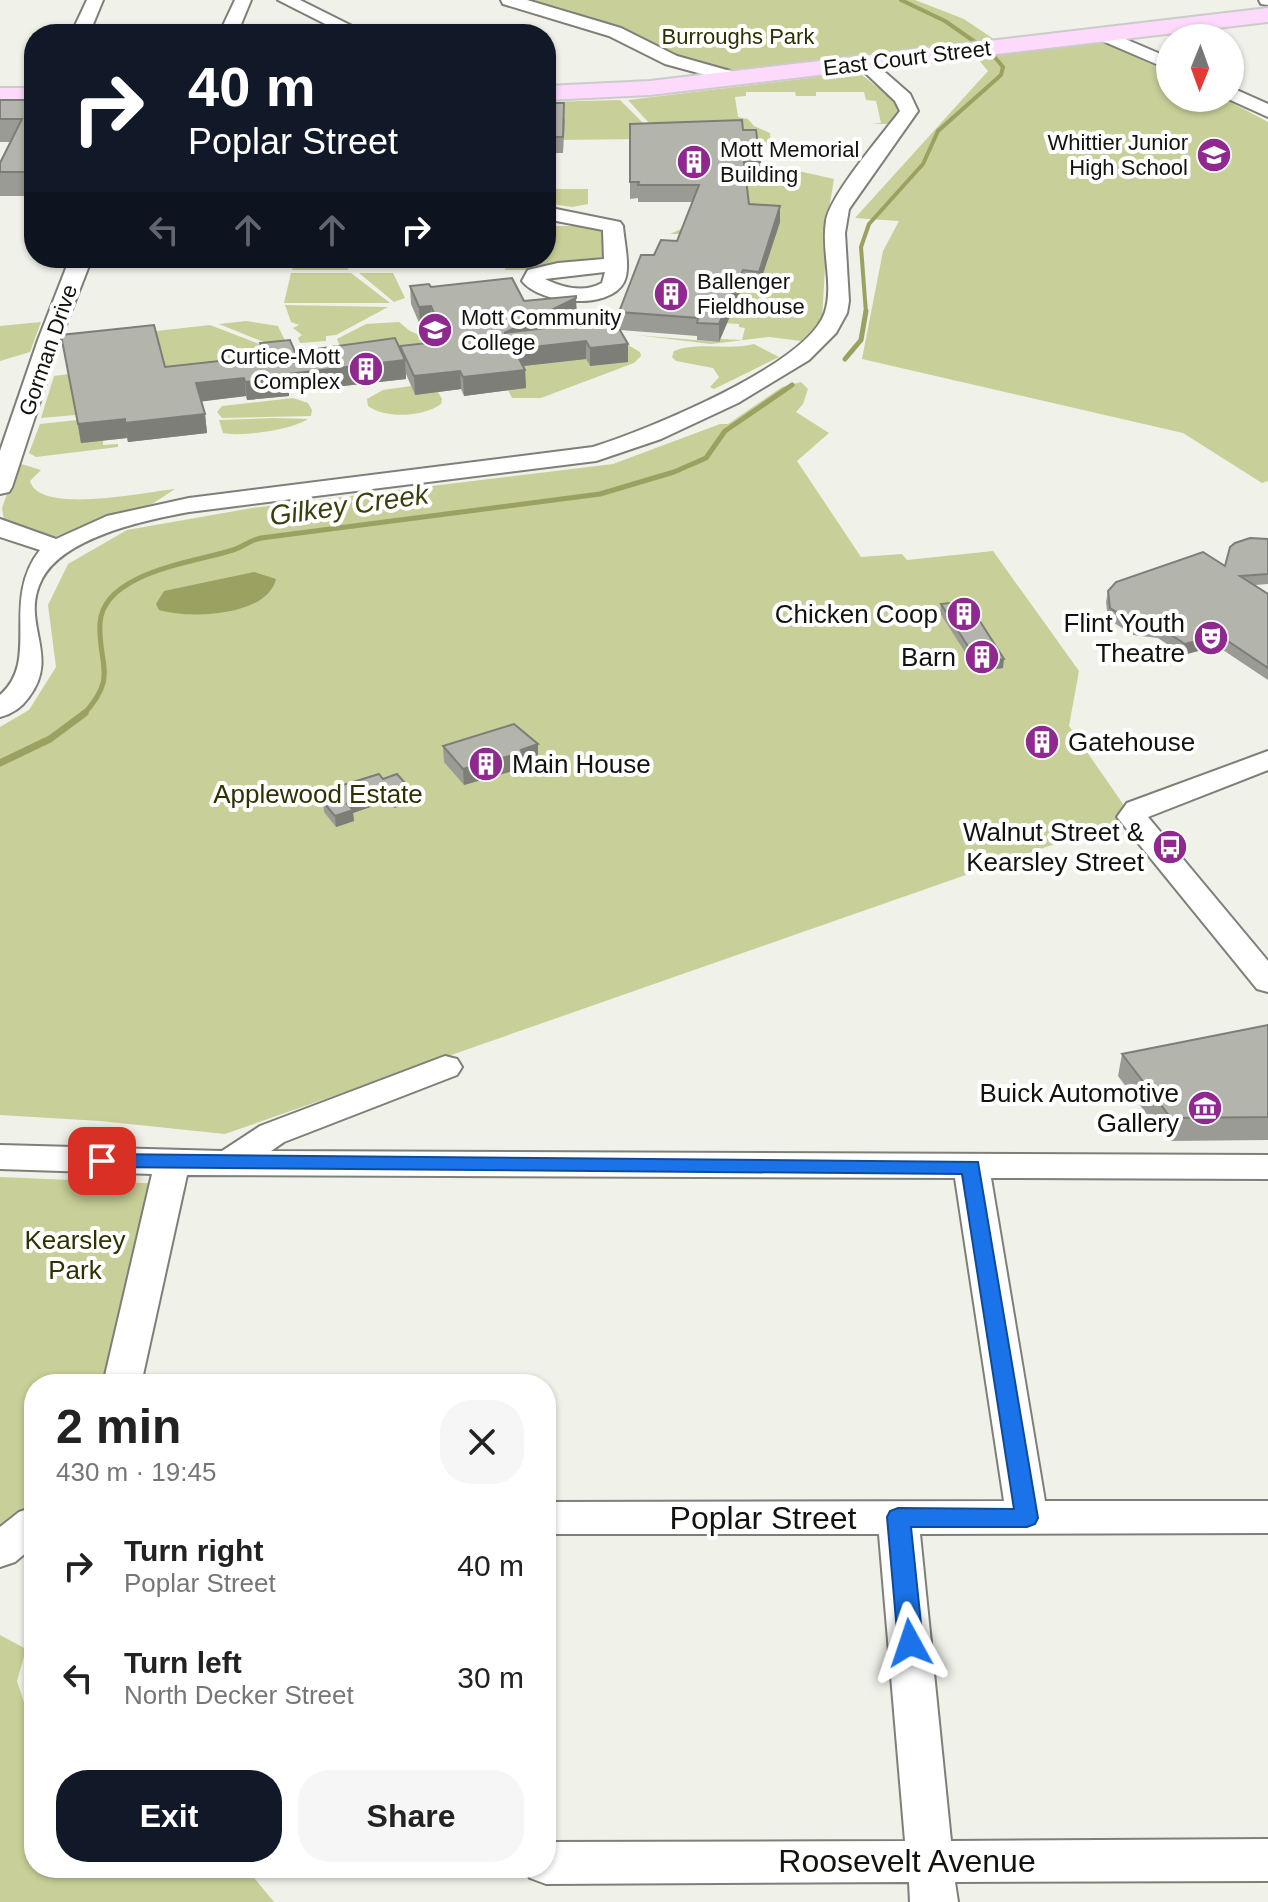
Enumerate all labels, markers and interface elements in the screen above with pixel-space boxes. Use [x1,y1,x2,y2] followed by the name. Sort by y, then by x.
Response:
[662,24,815,49] park label: Burroughs Park
[1156,24,1244,112] north arrow
[1156,24,1244,112] map controls
[822,35,992,81] street label: East Court Street
[188,55,316,118] text: 40 m
[56,56,160,160] icon: right
[188,121,398,162] text: Poplar Street
[1047,130,1188,180] place label: Whittier Junior High School
[1195,136,1233,174] school or university icon: Whittier Junior High School
[720,137,859,187] place label: Mott Memorial Building
[675,143,713,181] building icon: Mott Memorial Building
[142,208,186,252] icon: left
[226,208,270,252] icon: ahead
[310,208,354,252] icon: ahead
[394,208,438,252] icon: right
[697,269,805,319] place label: Ballenger Fieldhouse
[652,275,690,313] building icon: Ballenger Fieldhouse
[14,281,82,419] street label: Gorman Drive
[461,305,621,355] place label: Mott Community College
[416,311,454,349] school or university icon: Mott Community College
[220,344,340,394] place label: Curtice-Mott Complex
[347,350,385,388] building icon: Curtice-Mott Complex
[267,478,432,532] water label: Gilkey Creek
[945,595,983,633] building icon: Chicken Coop
[775,599,938,629] place label: Chicken Coop
[1064,608,1185,668] place label: Flint Youth Theatre
[1192,619,1230,657] theatre icon: Flint Youth Theatre
[963,638,1001,676] building icon: Barn
[901,642,956,672] place label: Barn
[1023,723,1061,761] building icon: Gatehouse
[1068,727,1195,757] place label: Gatehouse
[467,745,505,783] building icon: Main House
[512,749,651,779] place label: Main House
[213,779,423,809] park label: Applewood Estate
[963,817,1145,877] place label: Walnut Street & Kearsley Street
[1151,828,1189,866] bus stop icon: Walnut Street & Kearsley Street
[980,1078,1179,1138] place label: Buick Automotive Gallery
[1186,1089,1224,1127] museum icon: Buick Automotive Gallery
[68,1127,136,1195] pin
[80,1139,124,1183] icon: arrive
[24,1225,126,1285] park label: Kearsley Park
[56,1400,181,1453] text: 2 min
[440,1400,524,1484] button: close
[56,1457,216,1487] text: 430 m · 19:45
[670,1500,856,1536] street label: Poplar Street
[124,1534,263,1567] text: Turn right
[56,1544,100,1588] icon: right
[457,1549,524,1582] text: 40 m
[124,1568,276,1598] text: Poplar Street
[868,1601,952,1685] position arrow
[124,1646,242,1679] text: Turn left
[56,1656,100,1700] icon: left
[457,1661,524,1694] text: 30 m
[124,1680,354,1710] text: North Decker Street
[56,1770,282,1862] button: Exit
[298,1770,524,1862] button: Share
[778,1843,1036,1879] street label: Roosevelt Avenue

